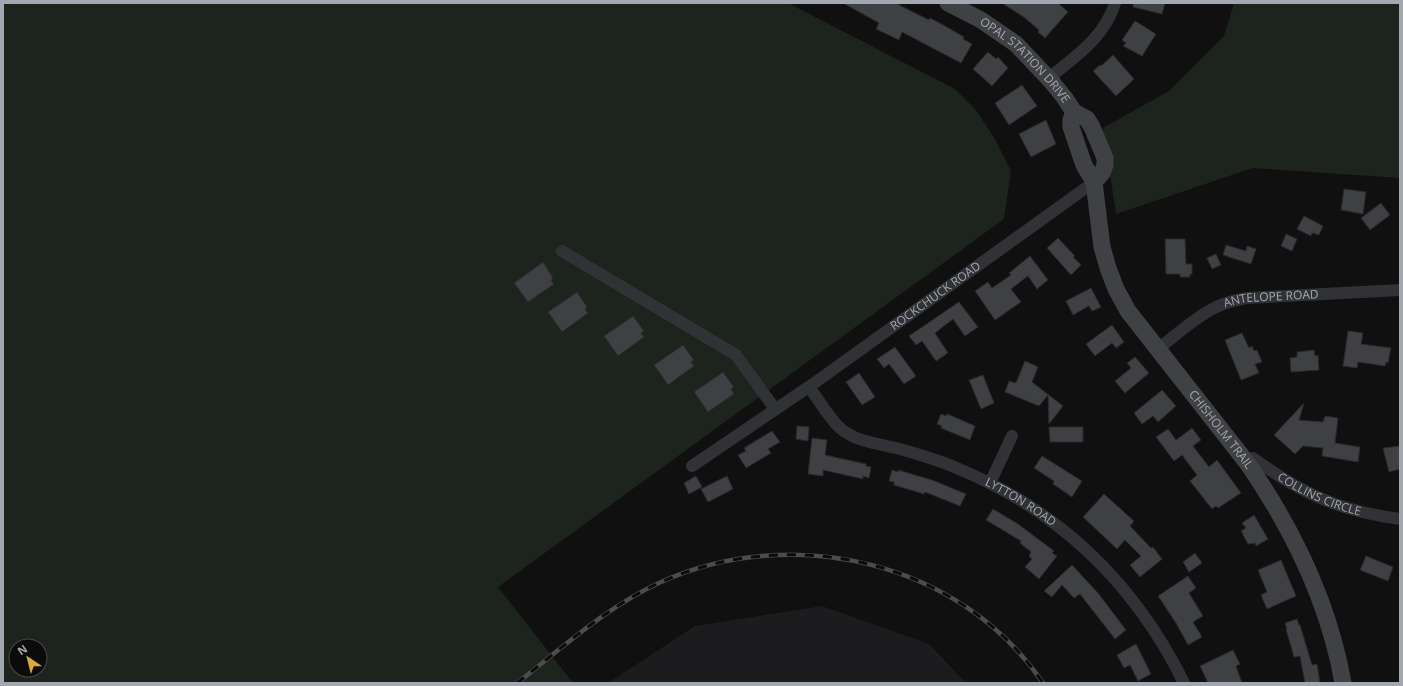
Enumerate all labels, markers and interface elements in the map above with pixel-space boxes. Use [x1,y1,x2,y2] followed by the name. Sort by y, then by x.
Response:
[977,13,1075,106] street label: OPAL STATION DRIVE
[886,257,984,334] street label: ROCKCHUCK ROAD
[1221,285,1319,311] street label: ANTELOPE ROAD
[1185,386,1258,472] street label: CHISHOLM TRAIL
[1274,468,1363,519] street label: COLLINS CIRCLE
[982,473,1060,530] street label: LYTTON ROAD
[8,638,48,678] north arrow
[14,641,30,658] text: N

